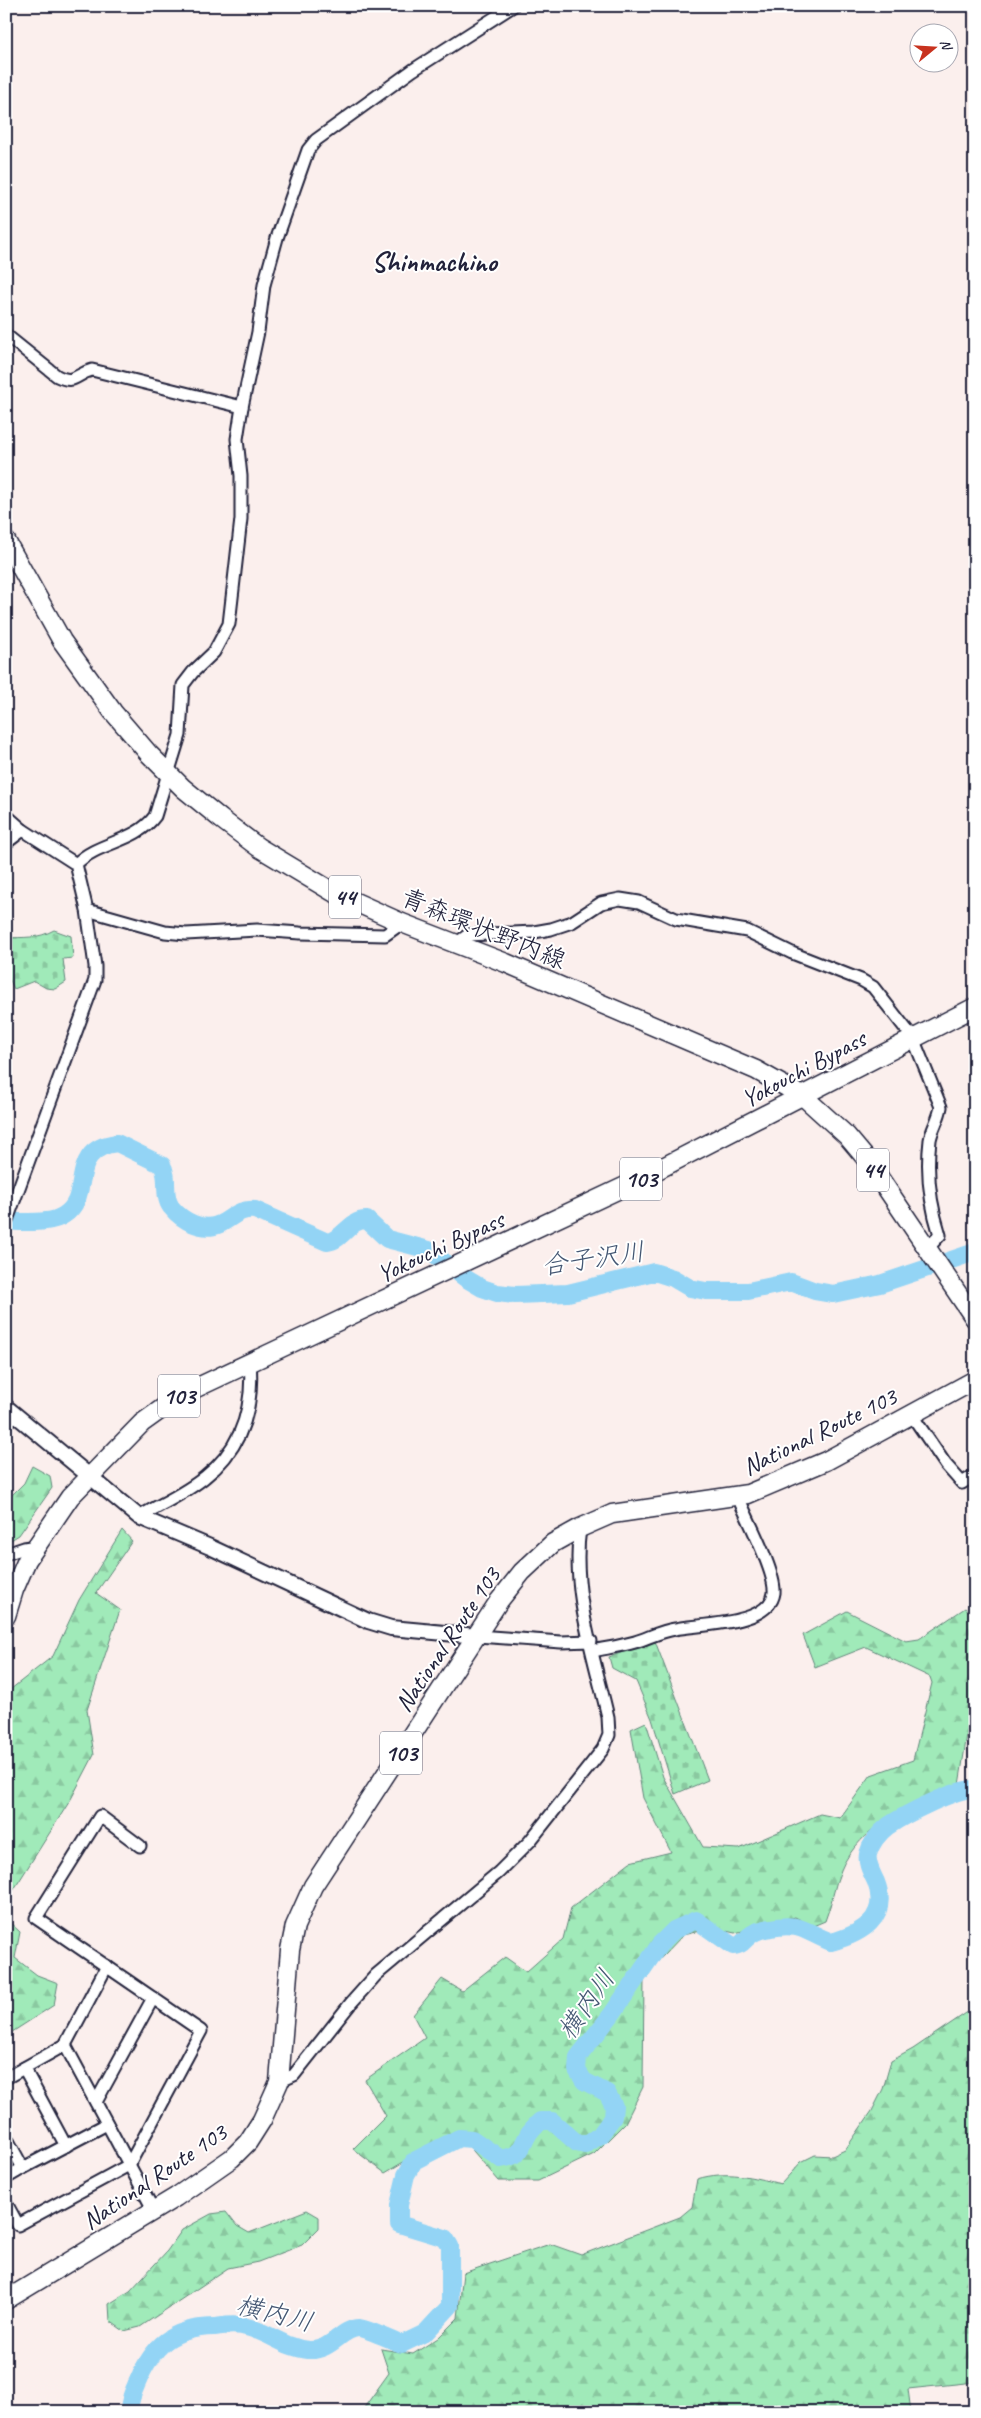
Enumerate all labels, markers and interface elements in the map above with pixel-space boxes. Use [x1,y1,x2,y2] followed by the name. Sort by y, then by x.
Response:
[908,22,958,72] north arrow
[936,37,956,53] text: N
[371,244,498,279] district label: Shinmachino
[329,876,361,919] road number: 44
[396,881,571,977] street label: 青森環状野内線
[736,1022,873,1115] street label: Yokouchi Bypass
[857,1148,889,1192] road number: 44
[620,1158,662,1200] road number: 103
[372,1203,511,1290] street label: Yokouchi Bypass
[539,1235,647,1282] water label: 合子沢川
[158,1374,200,1418] road number: 103
[737,1380,903,1483] street label: National Route 103
[388,1560,509,1718] street label: National Route 103
[380,1732,422,1775] road number: 103
[551,1963,622,2046] water label: 横内川
[76,2116,234,2237] street label: National Route 103
[233,2288,317,2339] water label: 横内川

